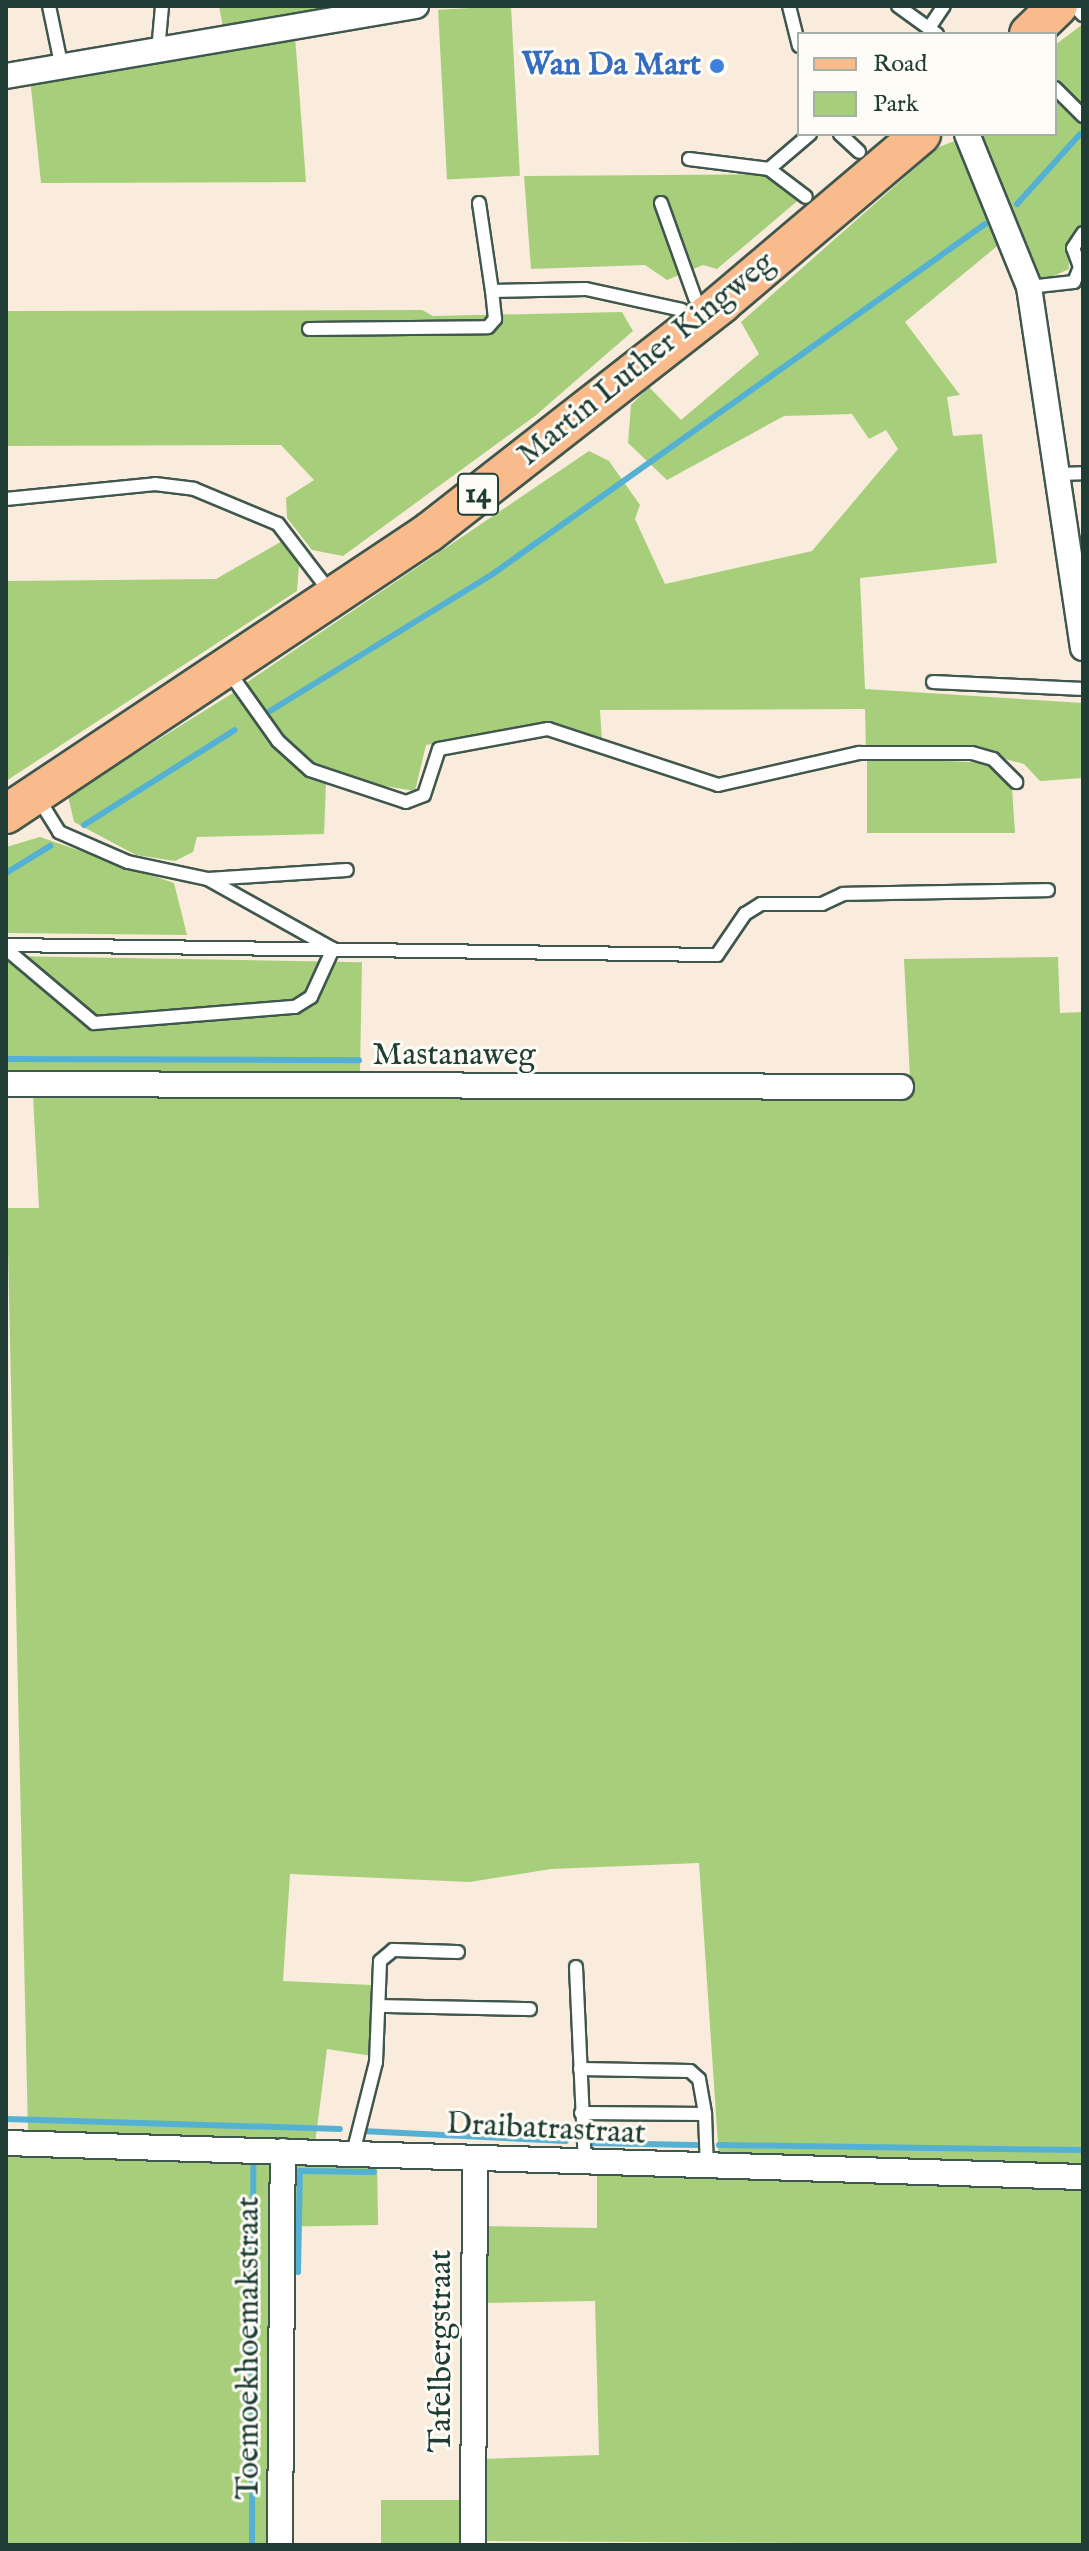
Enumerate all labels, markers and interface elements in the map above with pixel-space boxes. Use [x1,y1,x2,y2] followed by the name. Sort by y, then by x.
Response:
[797,32,1057,136] legend
[521,47,701,85] place label: Wan Da Mart
[873,49,927,80] text: Road
[708,57,726,75] marker: Wan Da Mart
[873,89,919,120] text: Park
[511,245,783,475] street label: Martin Luther Kingweg
[456,468,500,520] road number: 14
[372,1037,536,1075] street label: Mastanaweg
[445,2106,647,2154] street label: Draibatrastraat
[231,2196,269,2500] street label: Toemoekhoemakstraat
[423,2249,461,2453] street label: Tafelbergstraat

